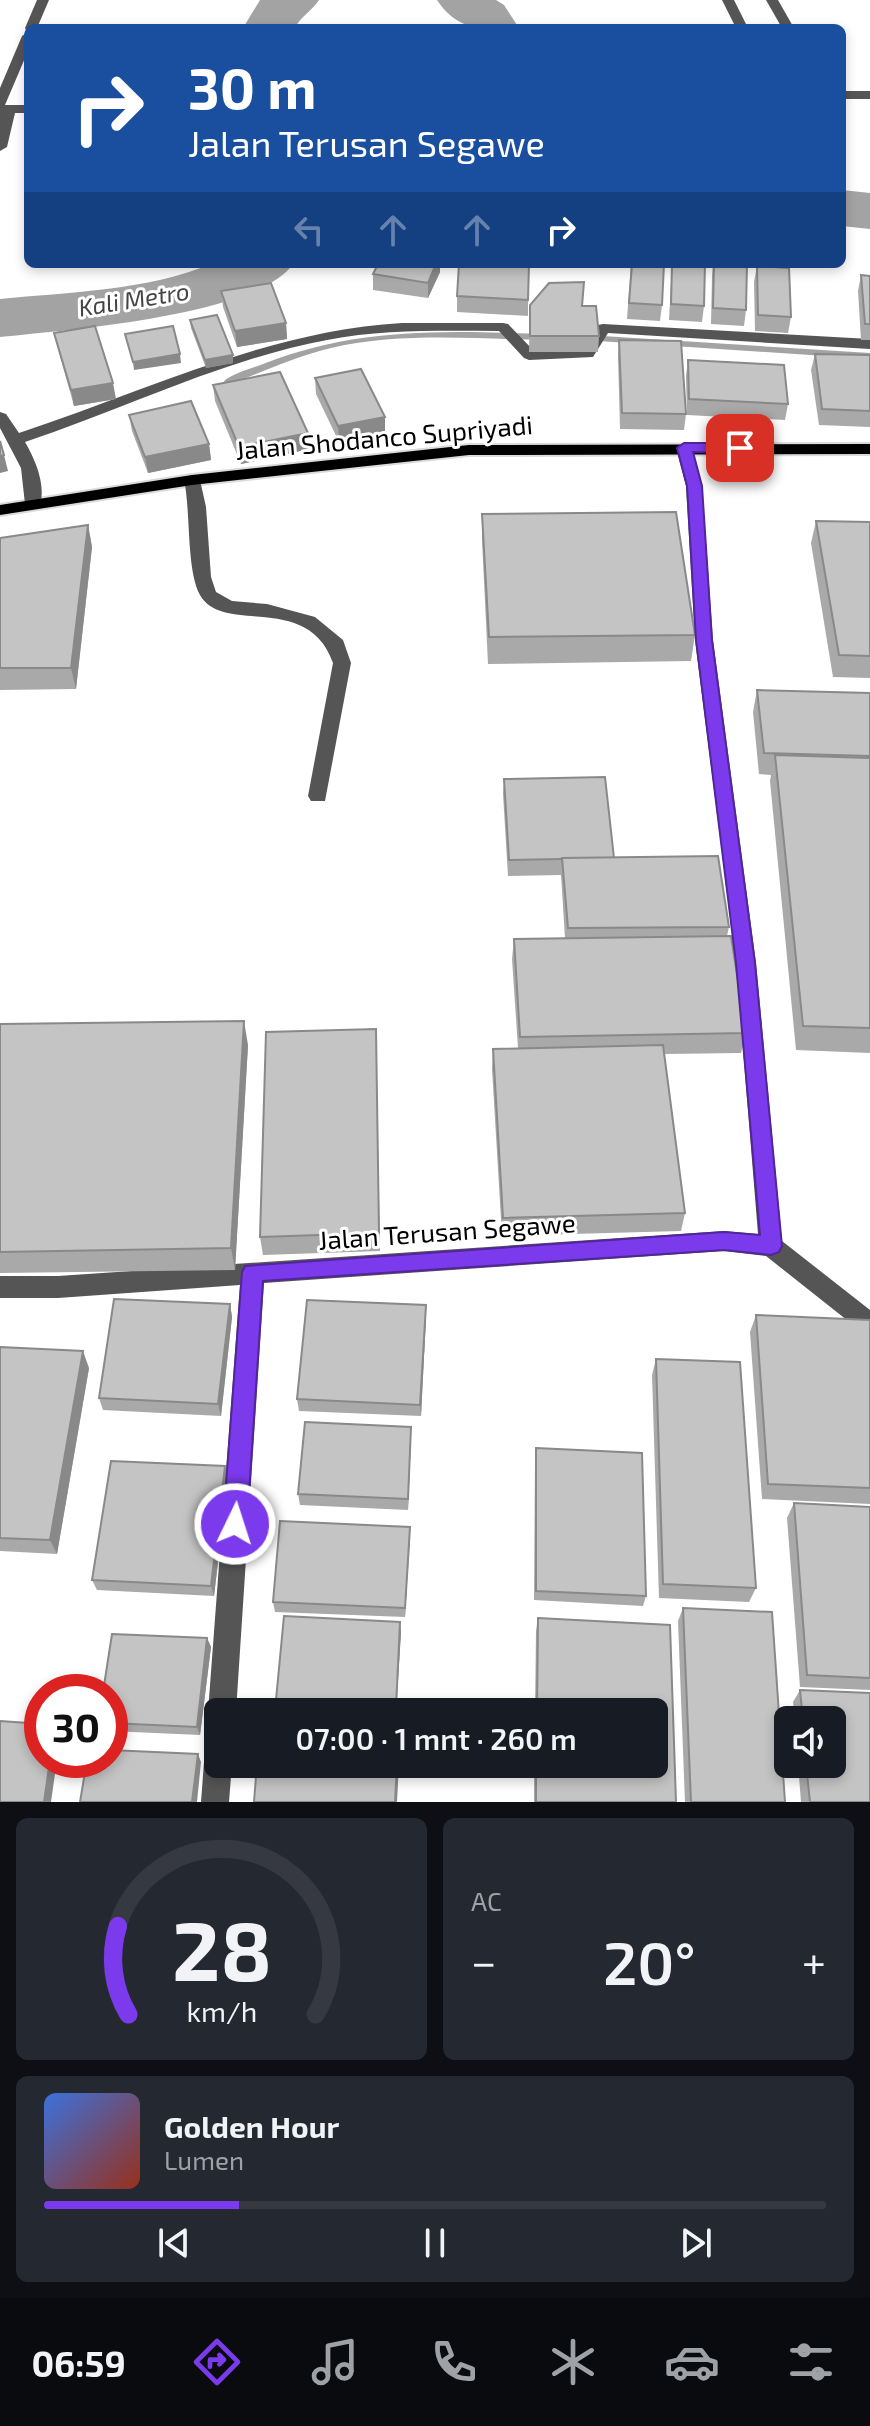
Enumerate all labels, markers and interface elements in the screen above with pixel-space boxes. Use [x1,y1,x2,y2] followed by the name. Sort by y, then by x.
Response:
[188,53,317,120] text: 30 m
[56,56,160,160] icon: right
[188,121,545,164] text: Jalan Terusan Segawe
[287,208,331,252] icon: left
[371,208,415,252] icon: ahead
[455,208,499,252] icon: ahead
[539,208,583,252] icon: right
[76,275,191,322] water label: Kali Metro
[234,408,534,465] street label: Jalan Shodanco Supriyadi
[706,414,774,482] pin
[718,426,762,470] icon: arrive
[317,1206,577,1255] street label: Jalan Terusan Segawe
[193,1482,277,1566] position arrow
[24,1674,128,1778] speed limit sign: 30
[774,1706,846,1778] map controls
[774,1706,846,1778] button: sound
[295,1720,577,1756] text: 07:00 · 1 mnt · 260 m
[471,1885,502,1916] text: AC
[171,1898,272,1998] text: 28
[603,1925,696,1997] text: 20°
[471,1934,497,1987] text: −
[802,1934,826,1987] text: +
[186,1993,257,2028] text: km/h
[164,2108,339,2144] text: Golden Hour
[164,2144,244,2175] text: Lumen
[152,2221,196,2265] icon: previous
[413,2221,457,2265] icon: pause
[674,2221,718,2265] icon: next
[189,2334,245,2390] icon: directions
[307,2334,363,2390] icon: music
[426,2334,482,2390] icon: phone
[545,2334,601,2390] icon: climate
[664,2334,720,2390] icon: car
[783,2334,839,2390] icon: filters
[31,2341,126,2384] text: 06:59

